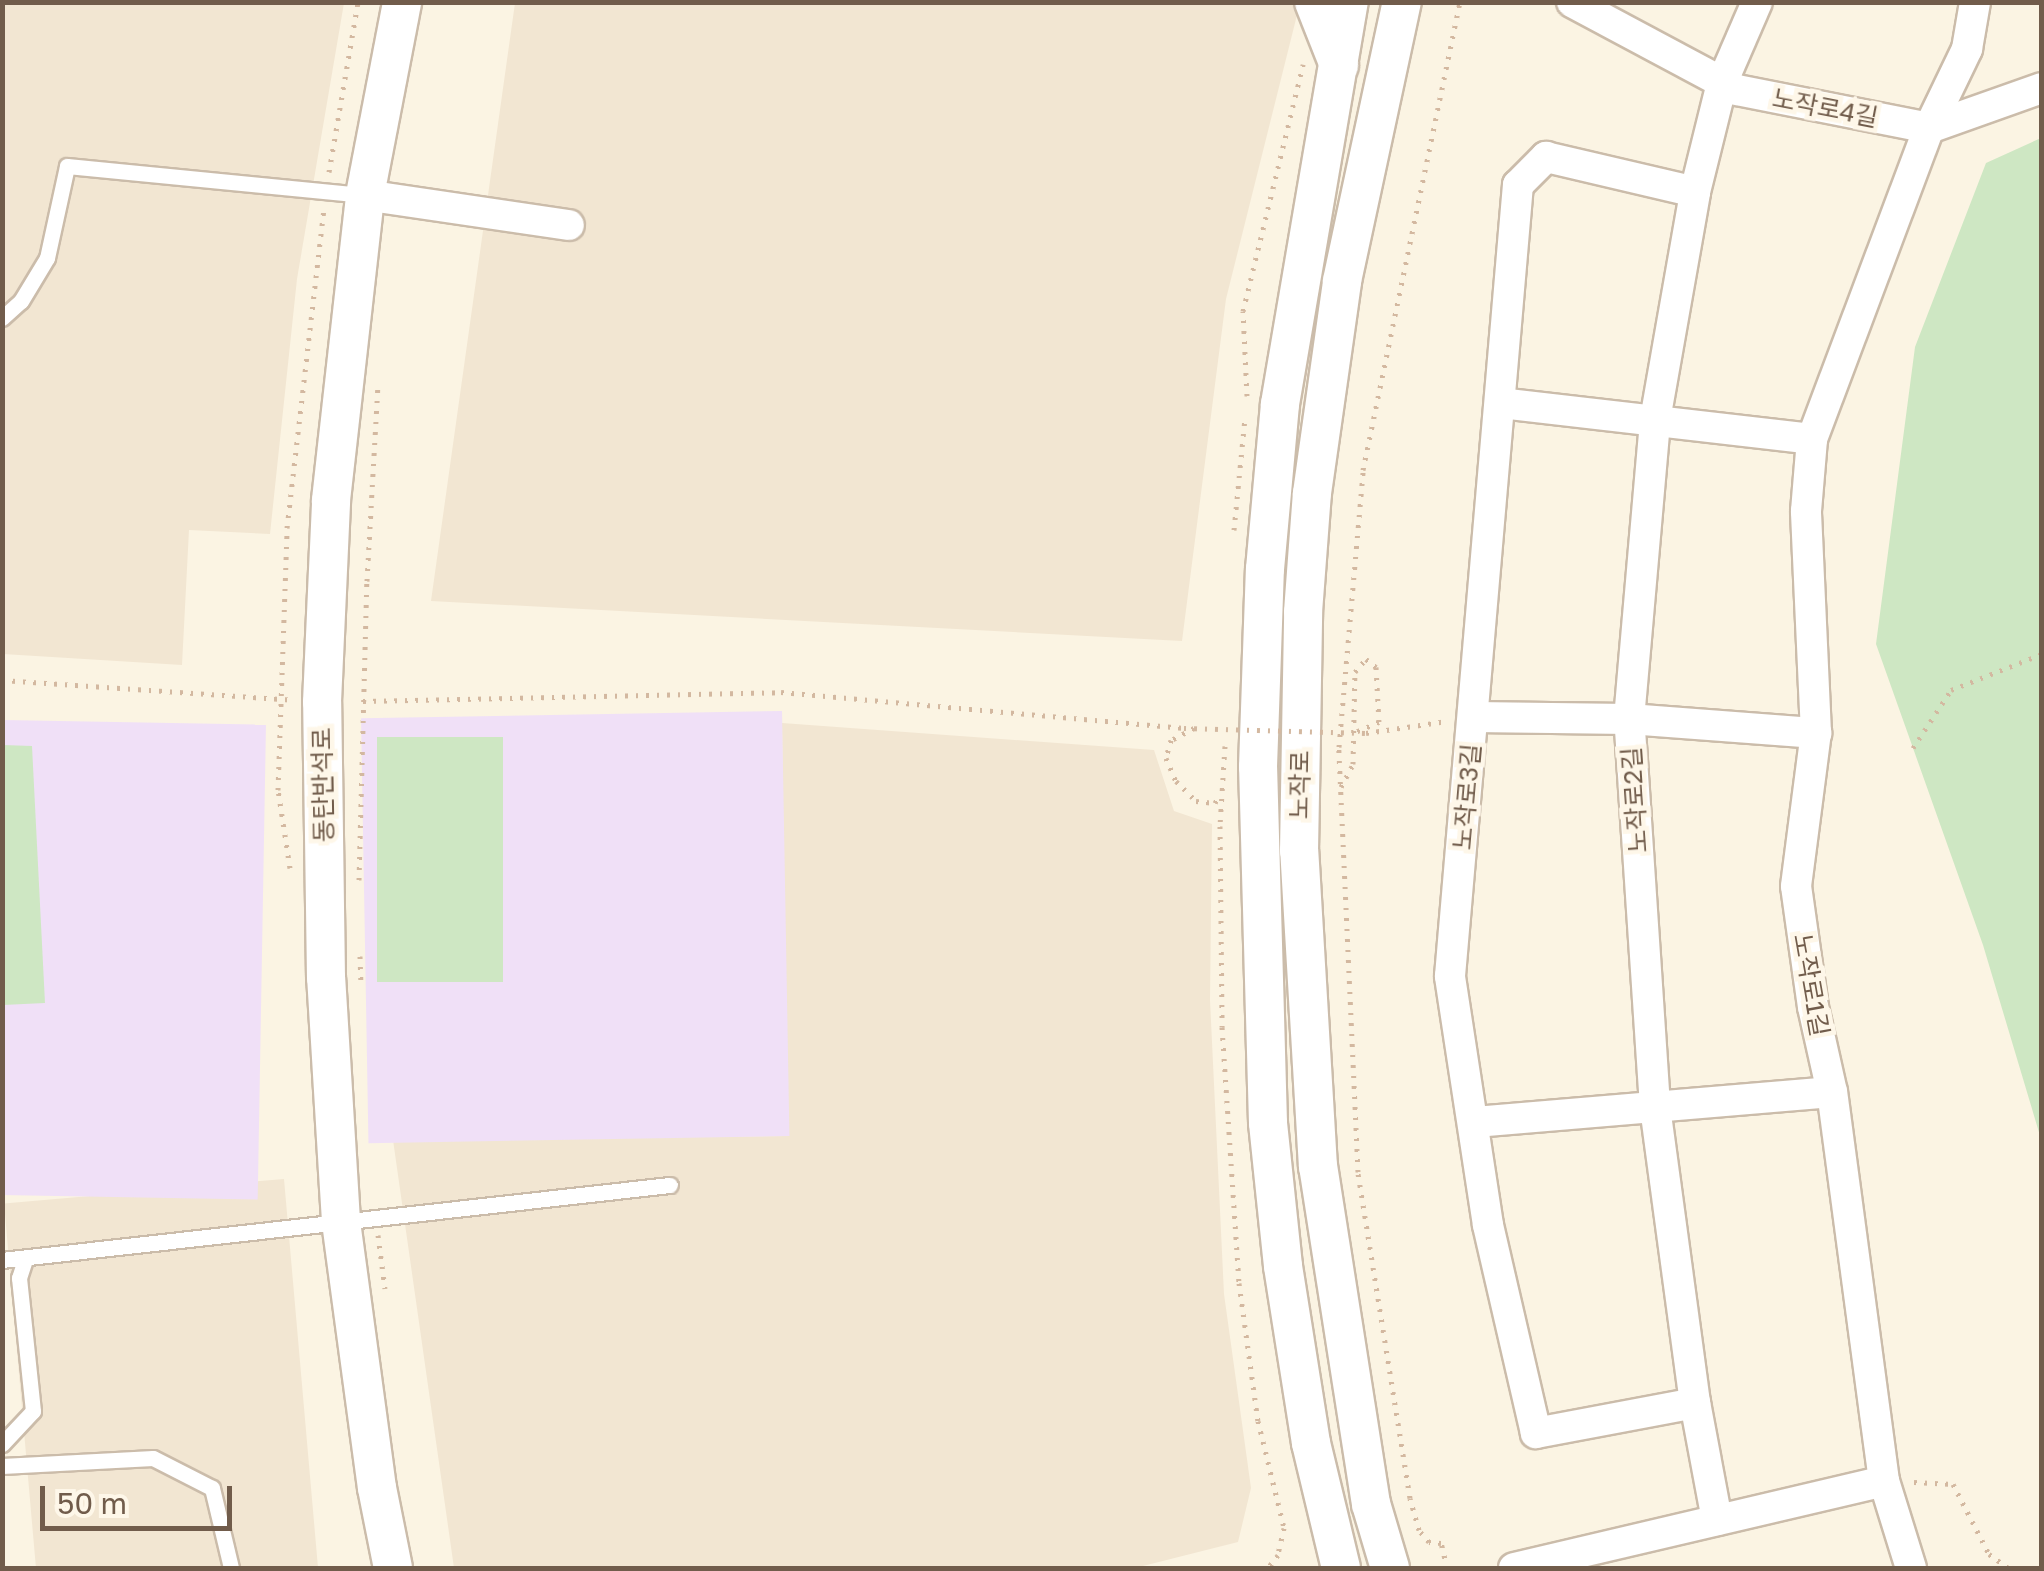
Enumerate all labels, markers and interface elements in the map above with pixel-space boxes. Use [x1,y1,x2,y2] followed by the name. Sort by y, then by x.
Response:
[1769,83,1881,133] street label: 노작로4길
[307,727,339,843] street label: 동탄반석로
[1447,743,1487,851] street label: 노작로3길
[1616,746,1654,854] street label: 노작로2길
[1284,750,1316,820] street label: 노작로
[1787,931,1835,1039] street label: 노작로1길
[45,1466,238,1528] scale bar
[57,1485,127,1521] text: 50 m

